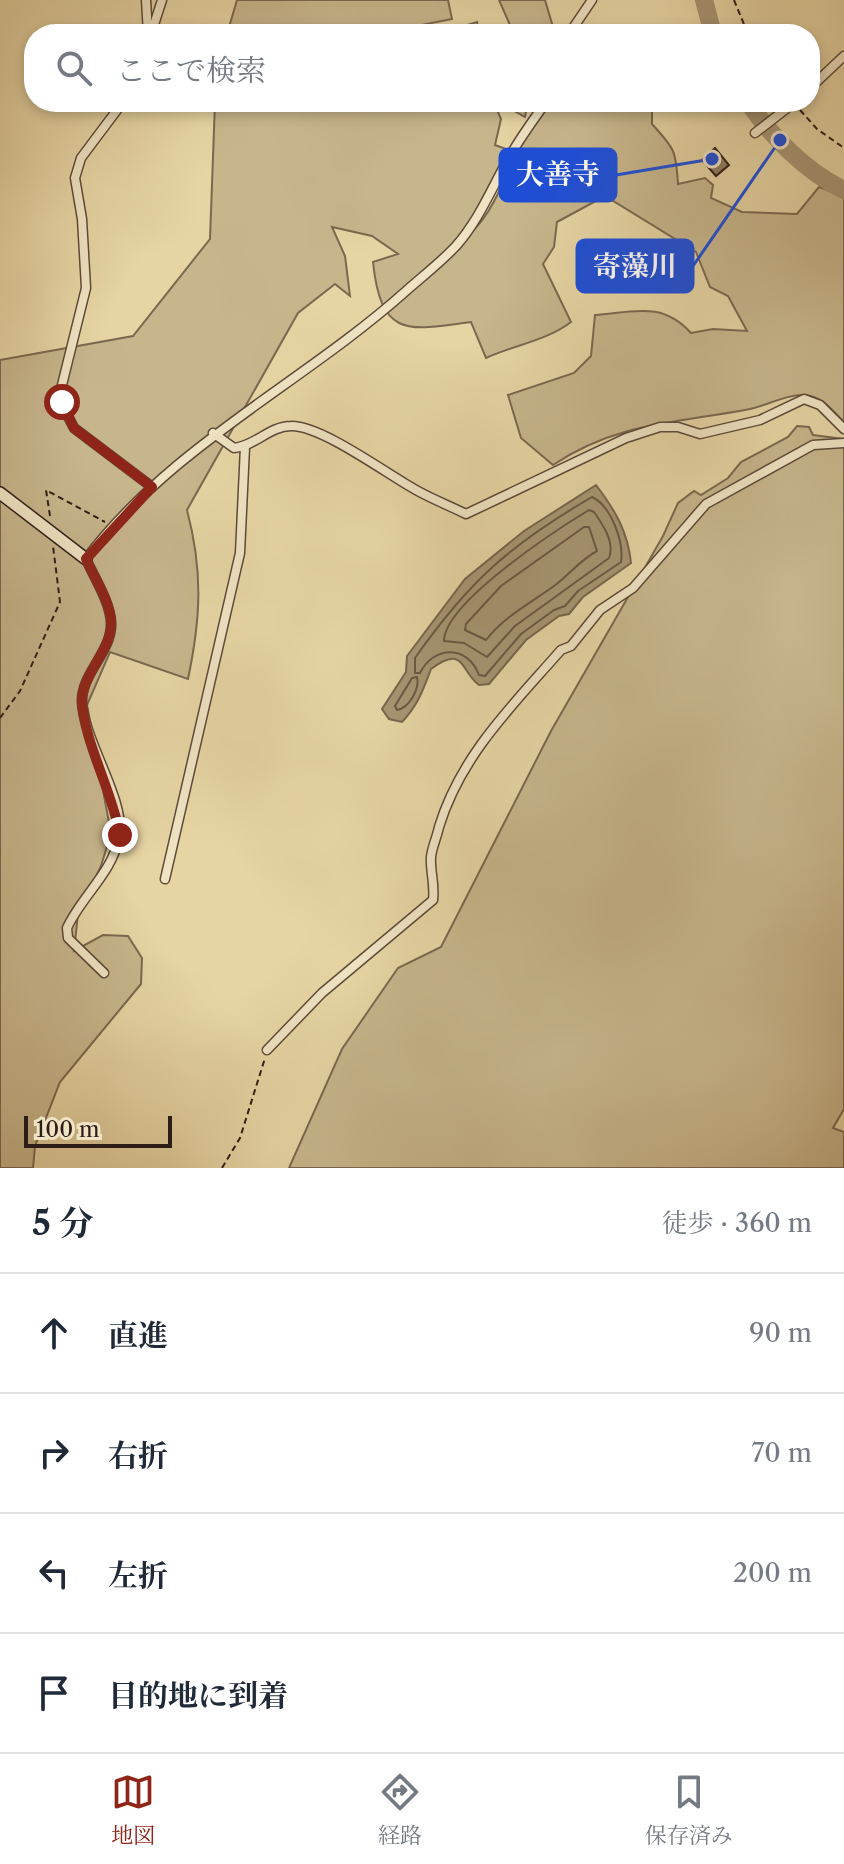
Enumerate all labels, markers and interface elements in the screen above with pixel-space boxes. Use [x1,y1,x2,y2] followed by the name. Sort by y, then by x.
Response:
[24,24,820,112] search box
[52,46,96,90] icon: search
[116,52,266,89] text: ここで検索
[500,149,616,201] callout: 大善寺
[516,157,600,191] text: 大善寺
[577,240,693,292] callout: 寄藻川
[593,249,677,283] text: 寄藻川
[44,384,80,420] route start
[102,817,138,853] route end
[24,1112,172,1148] scale bar
[36,1116,99,1143] text: 100 m
[32,1202,93,1244] text: 5 分
[662,1207,812,1239] text: 徒歩 · 360 m
[32,1311,76,1355] icon: ahead
[108,1317,168,1354] text: 直進
[749,1317,812,1349] text: 90 m
[32,1431,76,1475] icon: right
[108,1437,168,1474] text: 右折
[752,1437,812,1469] text: 70 m
[32,1551,76,1595] icon: left
[108,1557,168,1594] text: 左折
[733,1557,812,1589] text: 200 m
[32,1671,76,1715] icon: arrive
[108,1677,288,1714] text: 目的地に到着
[111,1770,155,1849] tab: 地図
[378,1770,422,1849] tab: 経路
[645,1770,733,1849] tab: 保存済み

